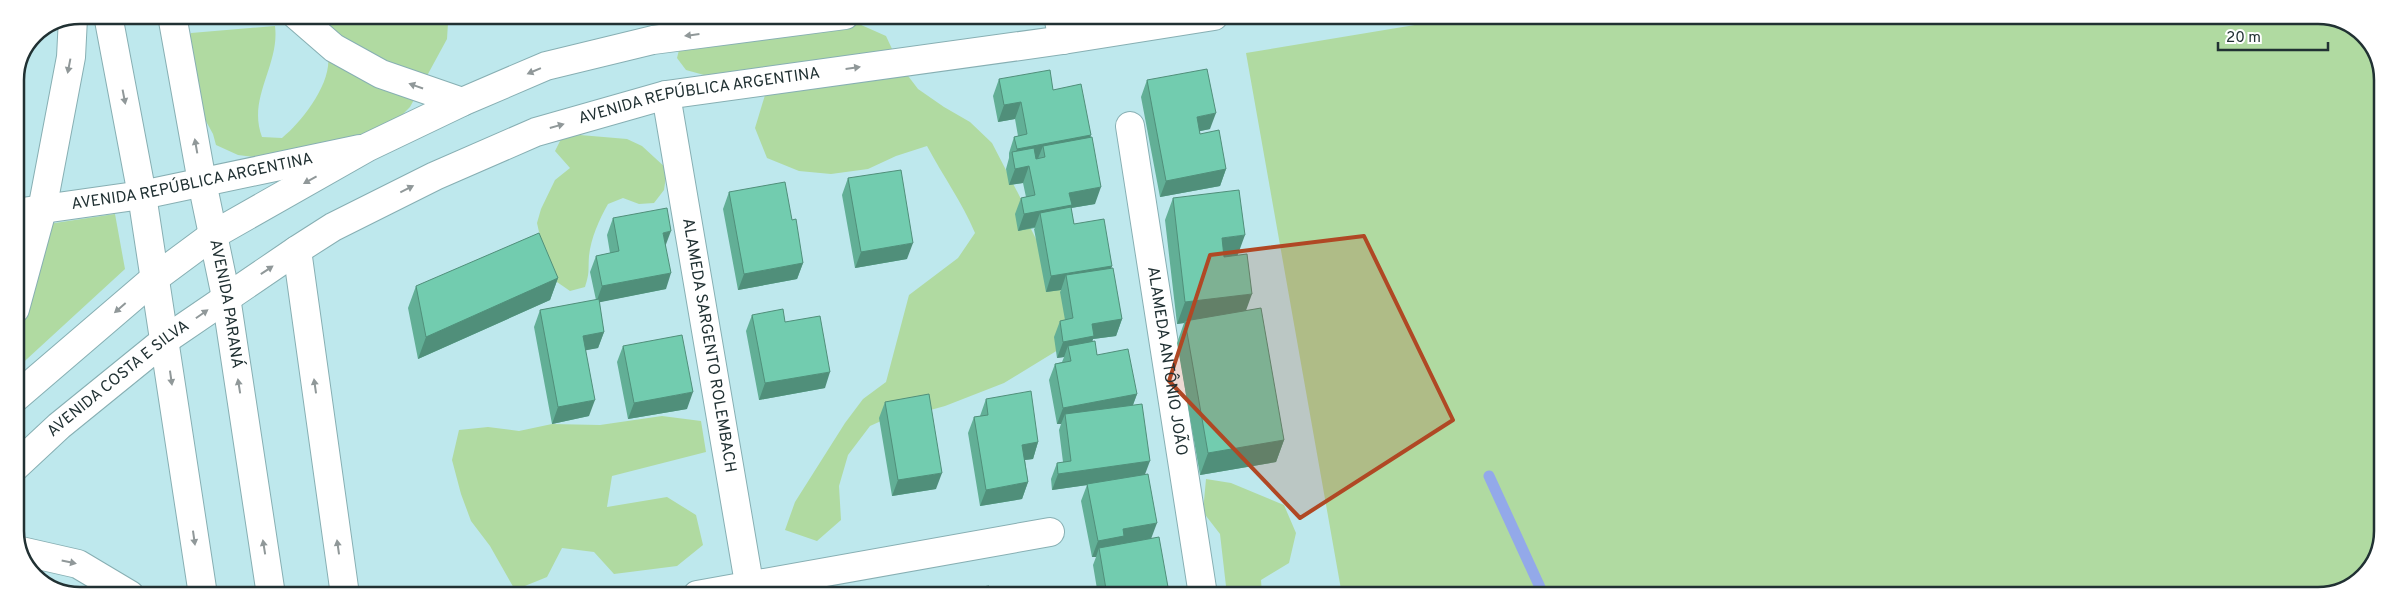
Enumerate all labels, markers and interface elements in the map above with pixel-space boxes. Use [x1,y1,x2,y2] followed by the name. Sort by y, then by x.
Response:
[2218,20,2328,52] scale bar
[2226,29,2261,48] text: 20 m
[684,31,700,39] one-way arrow
[65,59,73,75] one-way arrow
[576,64,821,129] street label: AVENIDA REPÚBLICA ARGENTINA
[845,64,861,72] one-way arrow
[527,67,541,75] one-way arrow
[408,82,423,90] one-way arrow
[120,90,128,106] one-way arrow
[549,121,564,129] one-way arrow
[191,138,199,154] one-way arrow
[70,149,315,215] street label: AVENIDA REPÚBLICA ARGENTINA
[302,176,317,184] one-way arrow
[400,185,415,193] one-way arrow
[677,217,740,474] street label: ALAMEDA SARGENTO ROLEMBACH
[204,238,249,370] street label: AVENIDA PARANÁ
[260,265,273,275] one-way arrow
[1142,265,1192,457] street label: ALAMEDA ANTÔNIO JOÃO
[114,302,126,314] one-way arrow
[195,309,209,319] one-way arrow
[43,316,193,442] street label: AVENIDA COSTA E SILVA
[167,370,175,386] one-way arrow
[311,377,319,393] one-way arrow
[235,378,243,394] one-way arrow
[191,531,199,547] one-way arrow
[260,538,268,554] one-way arrow
[334,538,342,554] one-way arrow
[61,558,76,566] one-way arrow

